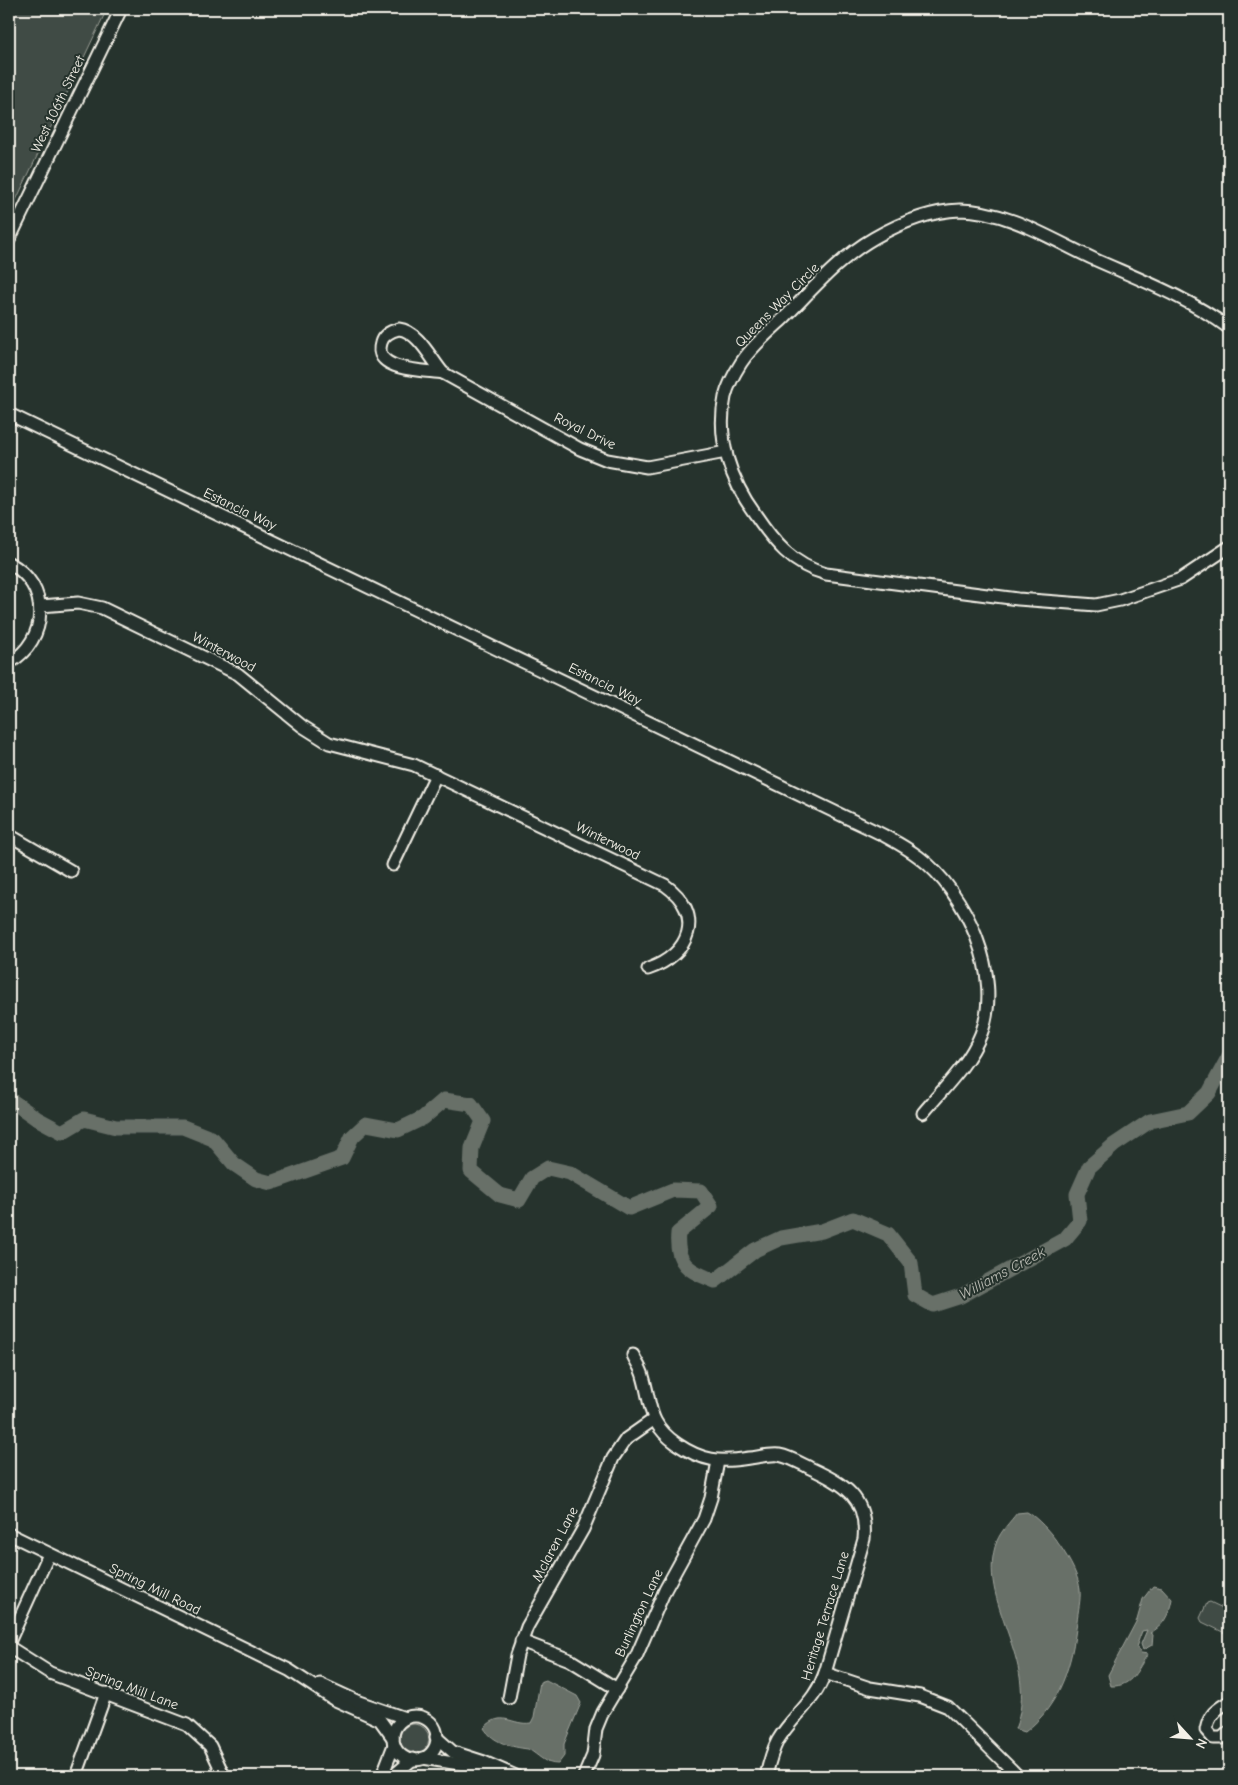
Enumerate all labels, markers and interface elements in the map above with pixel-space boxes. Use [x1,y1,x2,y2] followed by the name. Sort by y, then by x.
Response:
[27,52,89,155] street label: West 106th Street
[731,259,823,351] street label: Queens Way Circle
[551,409,619,453] street label: Royal Drive
[201,484,280,534] street label: Estancia Way
[189,628,259,676] street label: Winterwood
[566,659,645,709] street label: Estancia Way
[573,818,643,864] street label: Winterwood
[956,1242,1049,1303] water label: Williams Creek
[528,1504,582,1584] street label: Mclaren Lane
[797,1549,853,1683] street label: Heritage Terrace Lane
[106,1560,204,1618] street label: Spring Mill Road
[611,1566,667,1660] street label: Burlington Lane
[83,1662,181,1714] street label: Spring Mill Lane
[1166,1712,1216,1762] north arrow
[1192,1736,1211,1751] text: N

